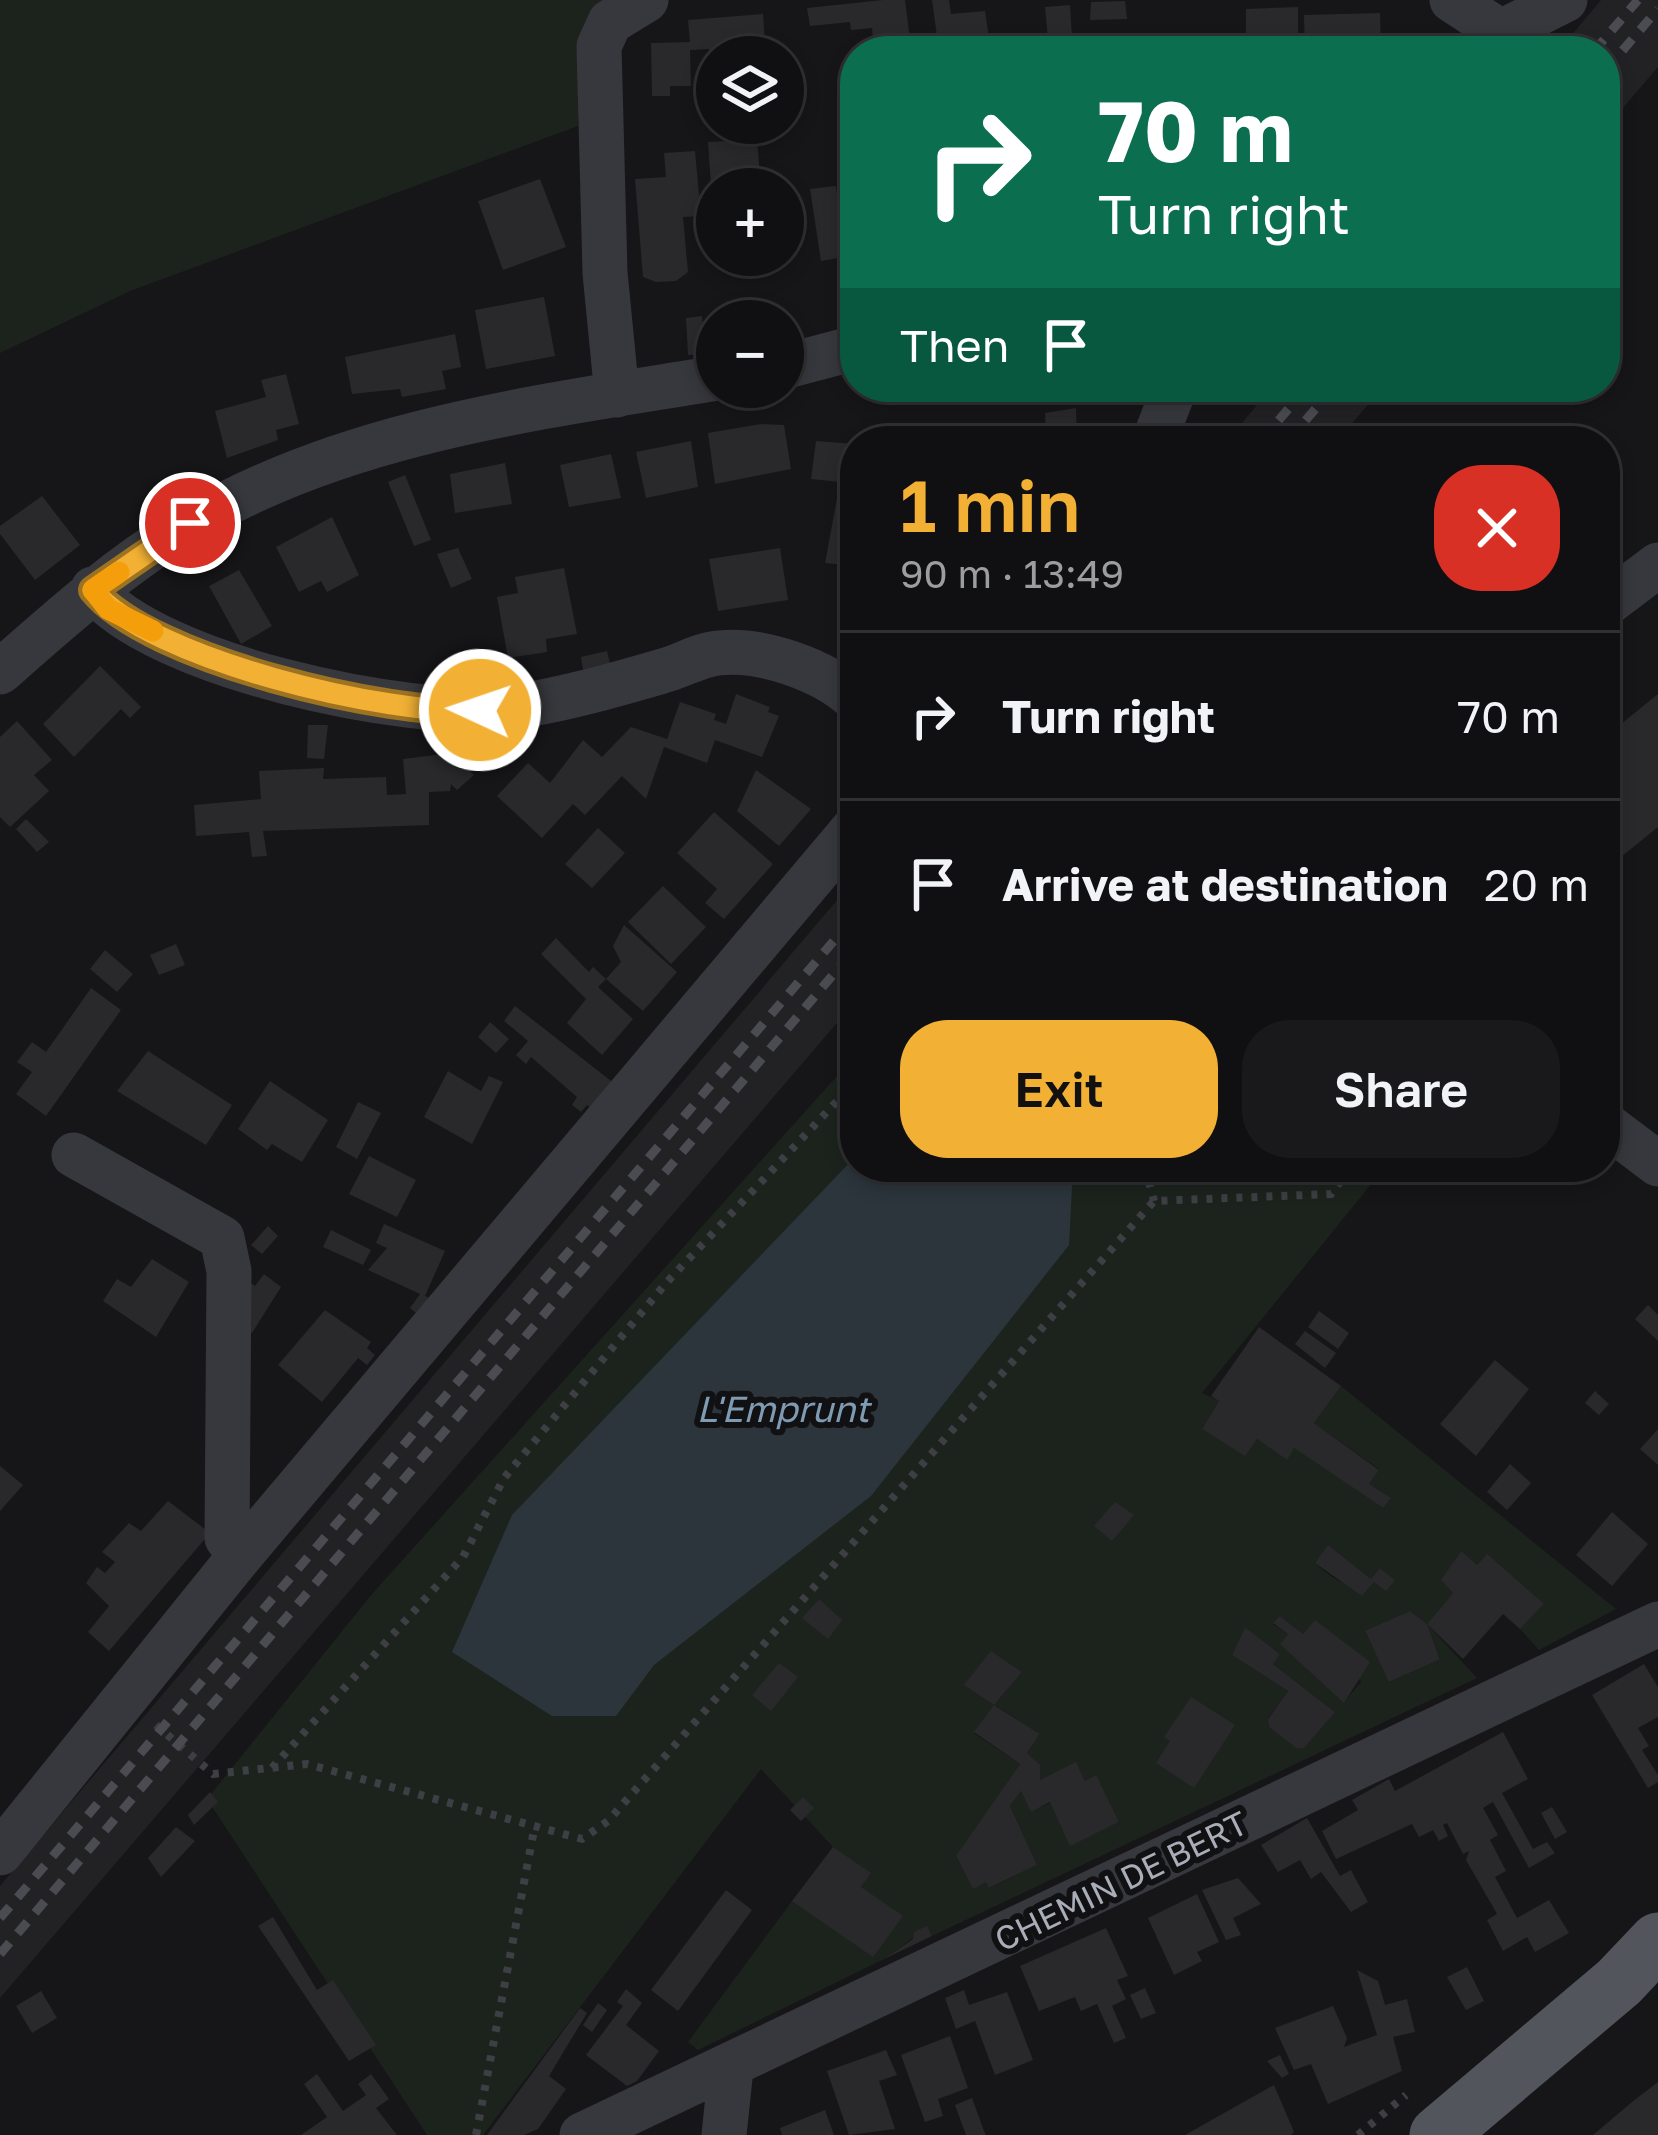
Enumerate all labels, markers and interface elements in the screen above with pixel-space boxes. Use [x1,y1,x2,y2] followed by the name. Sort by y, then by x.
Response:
[696,36,804,408] map controls
[696,36,804,144] button: layers
[1098,80,1293,180] text: 70 m
[900,84,1056,240] icon: right
[696,168,804,276] button: +
[1098,181,1350,246] text: Turn right
[696,300,804,408] button: −
[1033,312,1099,378] icon: arrive
[900,318,1009,372] text: Then
[900,461,1080,548] text: 1 min
[1434,465,1560,591] button: close
[139,472,241,574] pin
[157,490,223,556] icon: arrive
[900,550,1124,597] text: 90 m · 13:49
[417,647,543,773] position arrow
[900,683,966,749] icon: right
[1002,689,1215,743] text: Turn right
[1457,689,1560,743] text: 70 m
[900,851,966,917] icon: arrive
[1002,857,1448,911] text: Arrive at destination
[1484,857,1589,911] text: 20 m
[900,1020,1218,1158] button: Exit
[1242,1020,1560,1158] button: Share
[697,1387,873,1430] water label: L'Emprunt
[988,1803,1253,1959] street label: CHEMIN DE BERT

